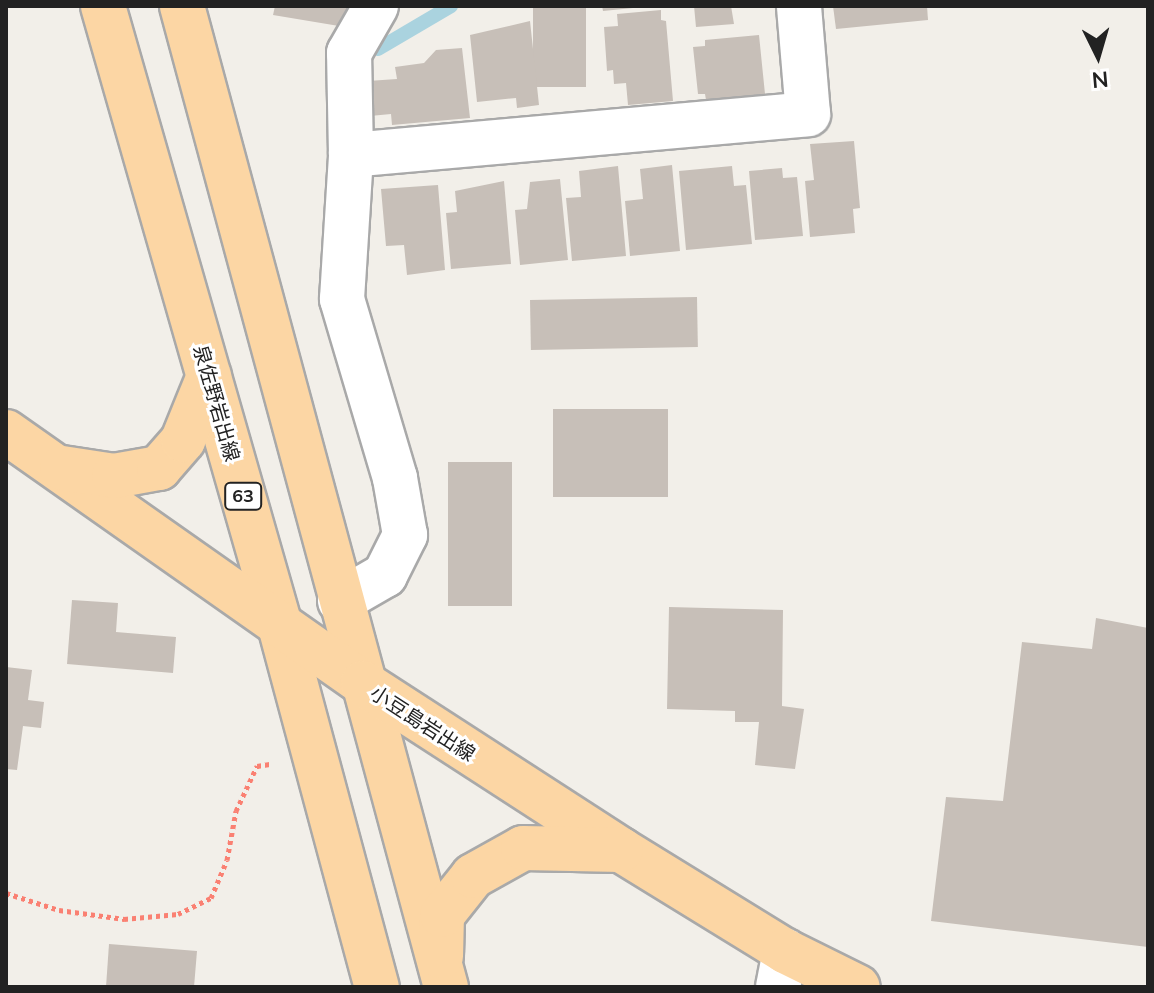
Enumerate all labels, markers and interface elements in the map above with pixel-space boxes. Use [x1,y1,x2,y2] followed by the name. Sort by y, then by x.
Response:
[1058,16,1138,96] north arrow
[1091,65,1110,95] text: N
[189,342,245,464] street label: 泉佐野岩出線
[223,482,263,510] road number: 63
[366,680,480,766] street label: 小豆島岩出線

